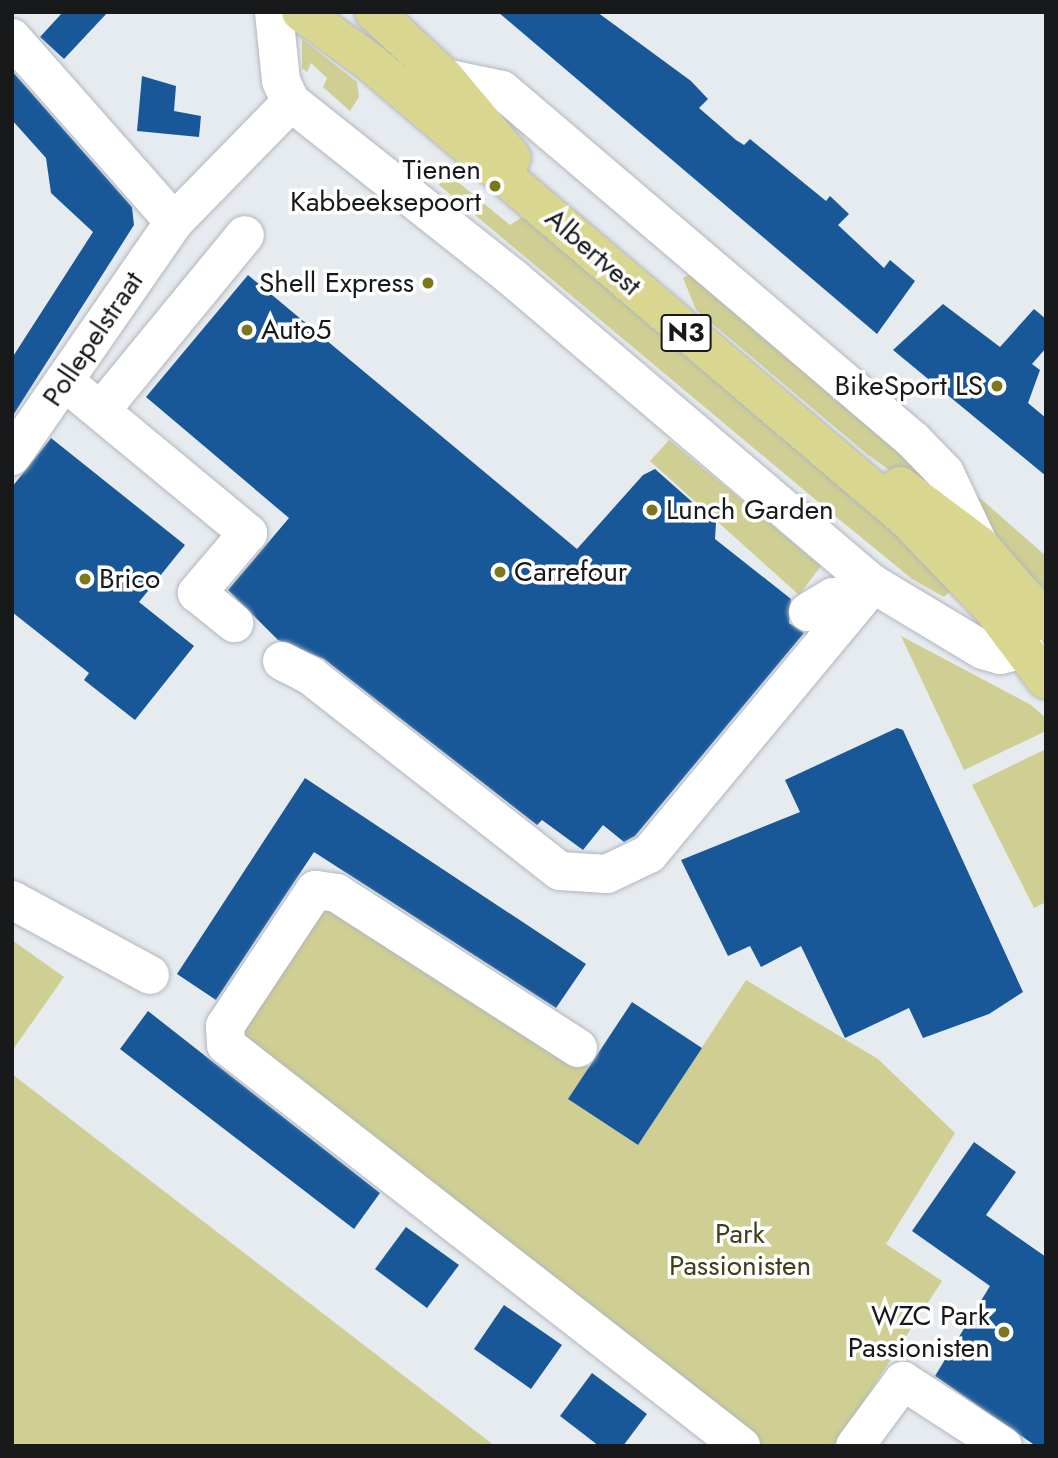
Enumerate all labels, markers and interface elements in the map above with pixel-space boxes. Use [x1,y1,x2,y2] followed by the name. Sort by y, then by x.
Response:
[290,153,481,219] place label: Tienen Kabbeeksepoort
[487,178,503,194] marker: Tienen Kabbeeksepoort
[538,201,648,303] street label: Albertvest
[36,265,150,413] street label: Pollepelstraat
[259,266,414,300] place label: Shell Express
[420,275,436,291] marker: Shell Express
[660,310,712,356] road number: N3
[261,313,331,347] place label: Auto5
[239,322,255,338] marker: Auto5
[835,369,983,403] place label: BikeSport LS
[989,378,1005,394] marker: BikeSport LS
[666,493,834,527] place label: Lunch Garden
[644,502,660,518] marker: Lunch Garden
[514,555,627,589] place label: Carrefour
[99,562,160,596] place label: Brico
[492,564,508,580] marker: Carrefour
[77,571,93,587] marker: Brico
[669,1217,811,1283] park label: Park Passionisten
[848,1299,990,1365] place label: WZC Park Passionisten
[996,1324,1012,1340] marker: WZC Park Passionisten

